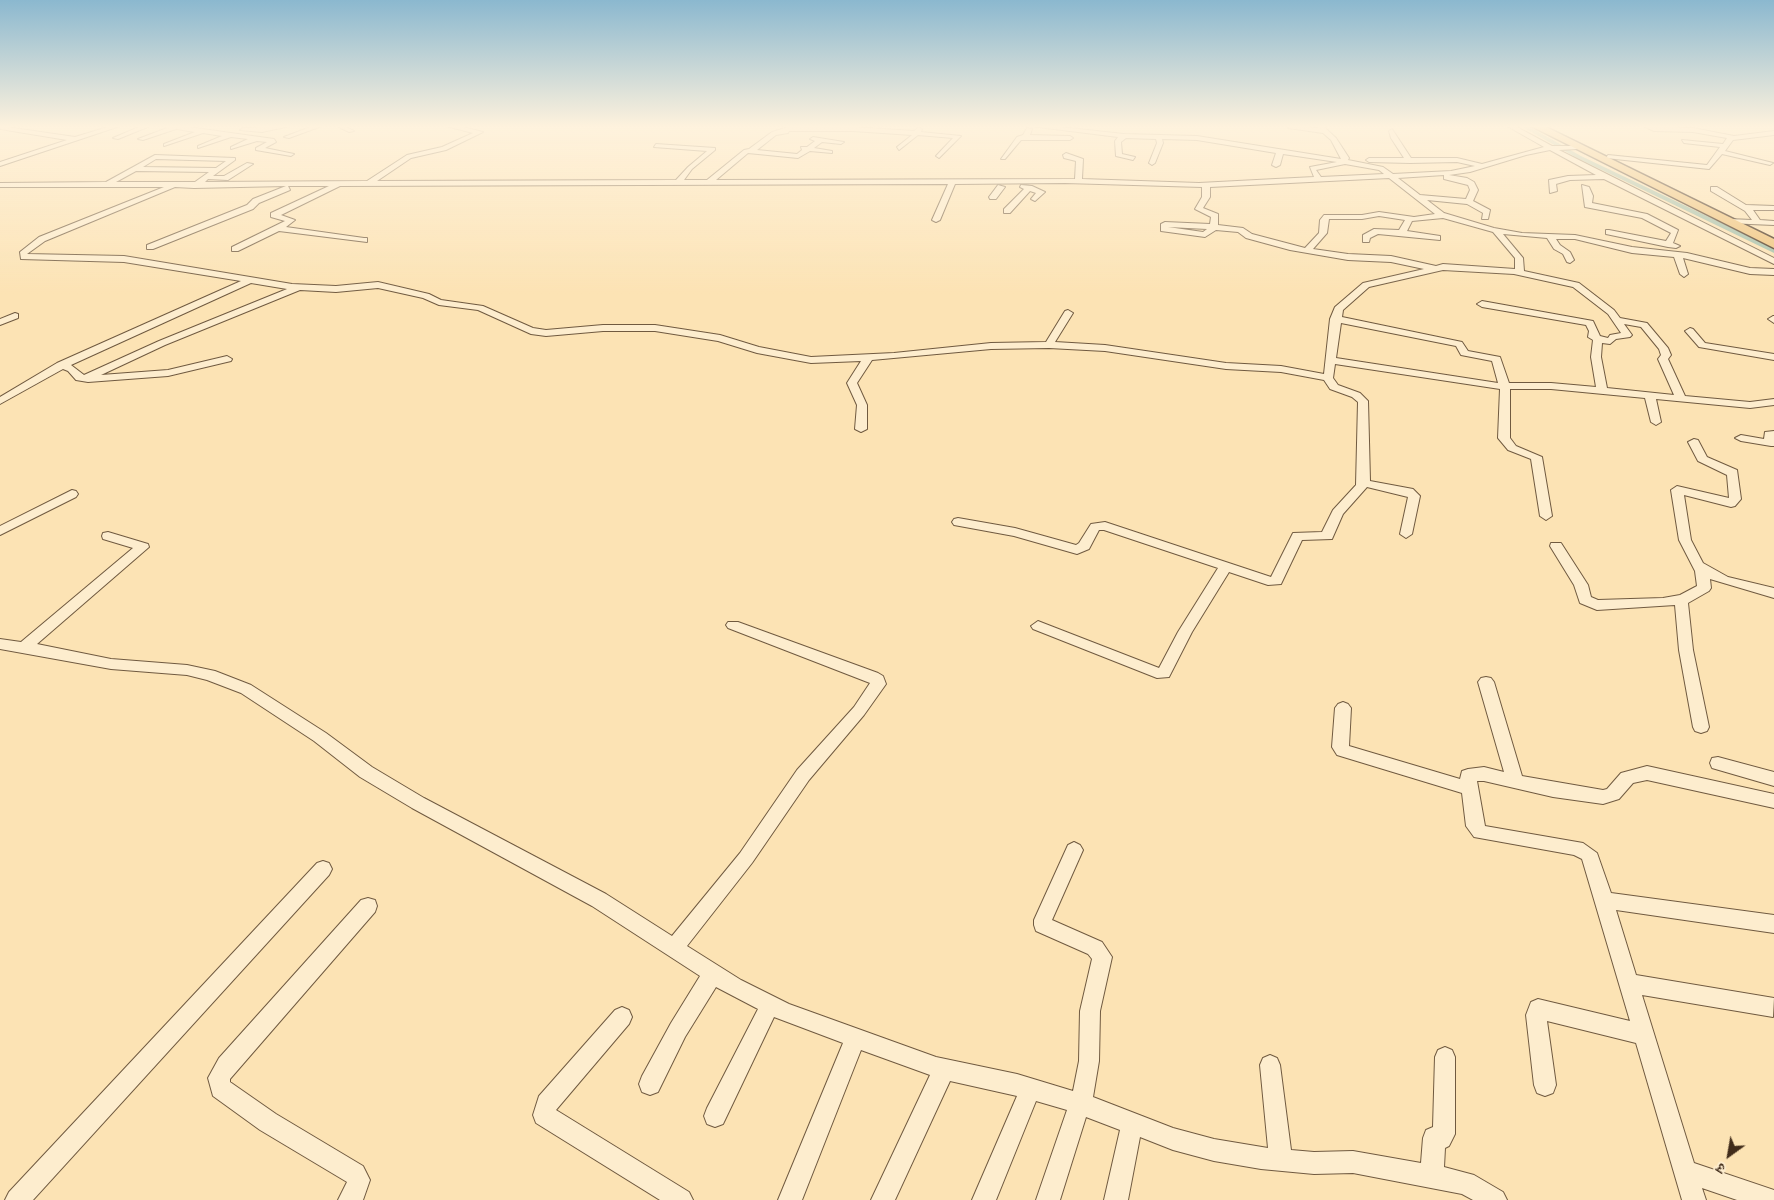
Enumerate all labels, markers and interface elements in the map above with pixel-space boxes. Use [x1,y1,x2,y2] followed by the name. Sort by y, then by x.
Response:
[1704,1130,1754,1180] north arrow
[1713,1158,1729,1178] text: उ

